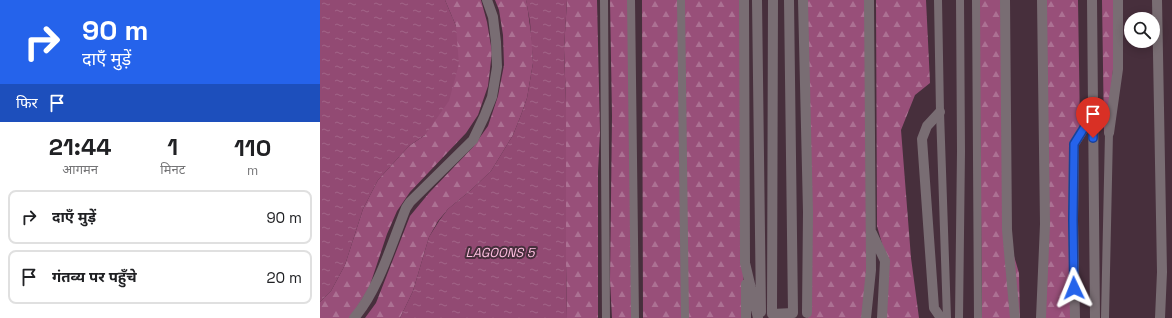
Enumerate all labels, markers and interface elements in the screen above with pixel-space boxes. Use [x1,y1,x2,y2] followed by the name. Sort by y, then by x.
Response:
[82,12,148,48] text: 90 m
[1124,12,1160,48] map controls
[1124,12,1160,48] button: search
[16,16,68,68] icon: right
[82,47,131,70] text: दाएँ मुड़ें
[46,92,68,114] icon: arrive
[16,93,38,112] text: फिर
[1076,97,1110,138] pin
[1082,103,1104,125] icon: arrive
[49,131,112,162] text: 21:44
[167,131,178,162] text: 1
[234,132,271,163] text: 110
[62,161,98,178] text: आगमन
[160,161,185,178] text: मिनट
[247,162,258,179] text: m
[18,206,40,228] icon: right
[52,207,96,226] text: दाएँ मुड़ें
[266,208,302,227] text: 90 m
[466,244,537,261] water label: LAGOONS 5
[18,266,40,288] icon: arrive
[52,267,137,286] text: गंतव्य पर पहुँचे
[1053,267,1095,309] position arrow
[267,268,302,287] text: 20 m

